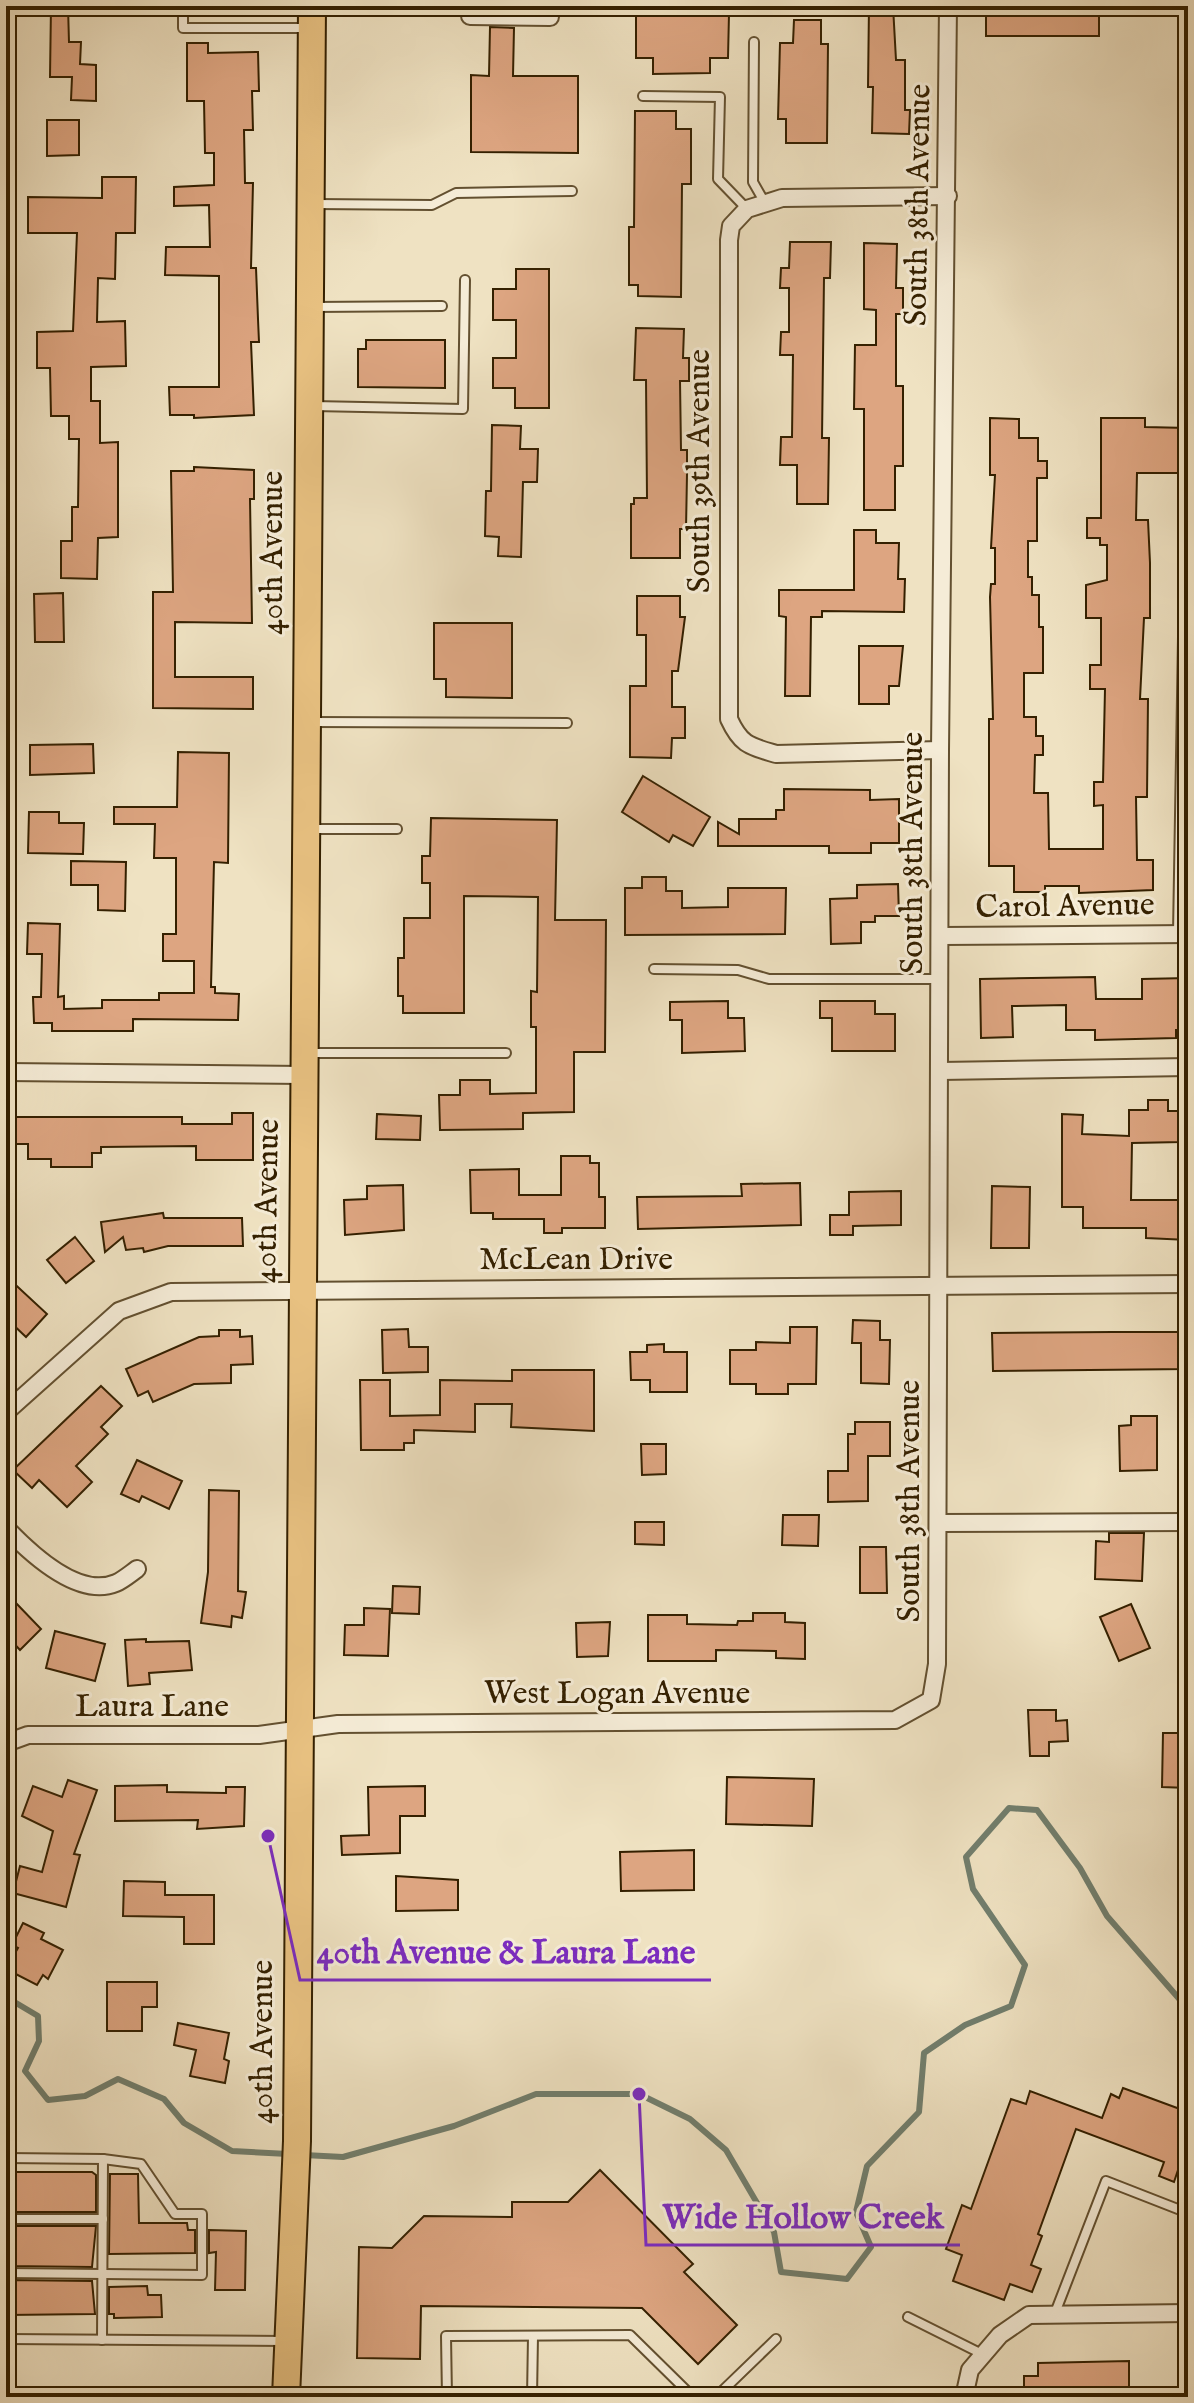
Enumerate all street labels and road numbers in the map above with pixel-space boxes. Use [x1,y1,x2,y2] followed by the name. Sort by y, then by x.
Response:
[896,83,942,327] street label: South 38th Avenue
[680,349,721,593] street label: South 39th Avenue
[253,471,294,635] street label: 40th Avenue
[893,732,934,974] street label: South 38th Avenue
[975,885,1155,929] street label: Carol Avenue
[246,1119,290,1283] street label: 40th Avenue
[479,1240,673,1281] street label: McLean Drive
[890,1380,931,1622] street label: South 38th Avenue
[484,1674,750,1715] street label: West Logan Avenue
[75,1687,229,1728] street label: Laura Lane
[243,1960,284,2124] street label: 40th Avenue

